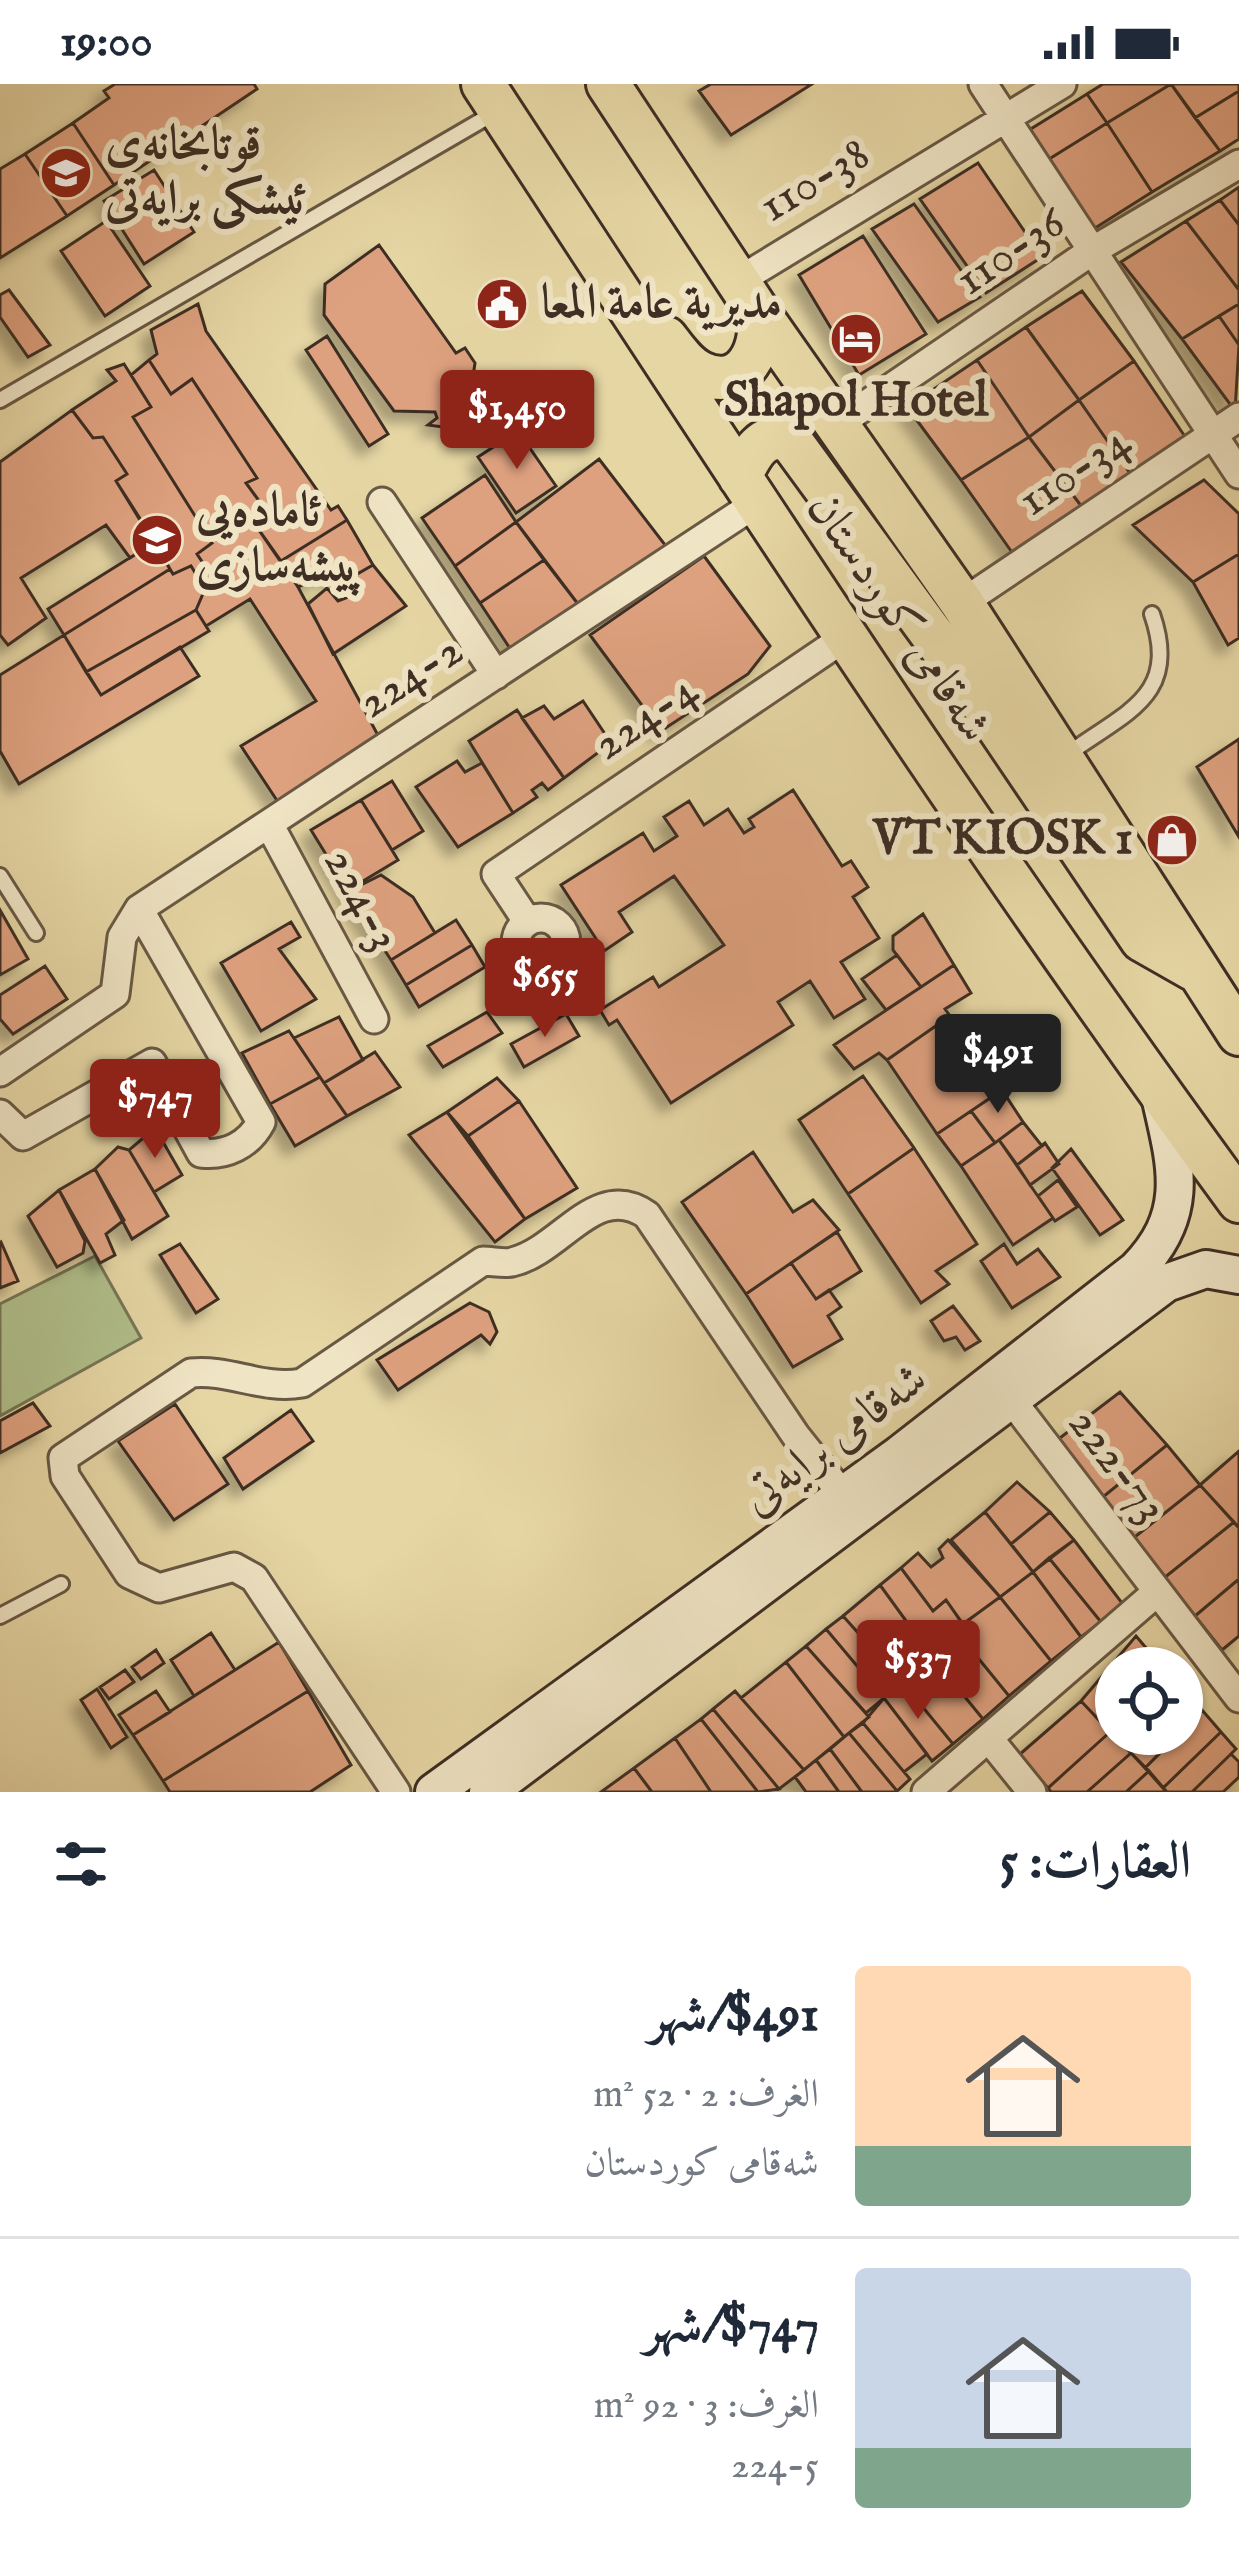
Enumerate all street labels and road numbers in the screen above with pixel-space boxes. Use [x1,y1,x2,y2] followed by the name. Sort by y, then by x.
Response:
[749,125,881,237] street label: 110-38
[945,193,1078,310] street label: 110-36
[1007,413,1143,531] street label: 110-34
[792,481,1004,755] street label: شەقامی کوردستان
[347,621,475,733] street label: 224-2
[582,661,711,775] street label: 224-4
[309,838,413,962] street label: 224-3
[730,1350,940,1530] street label: شەقامی برایەتی
[1054,1396,1180,1536] street label: 222-73

